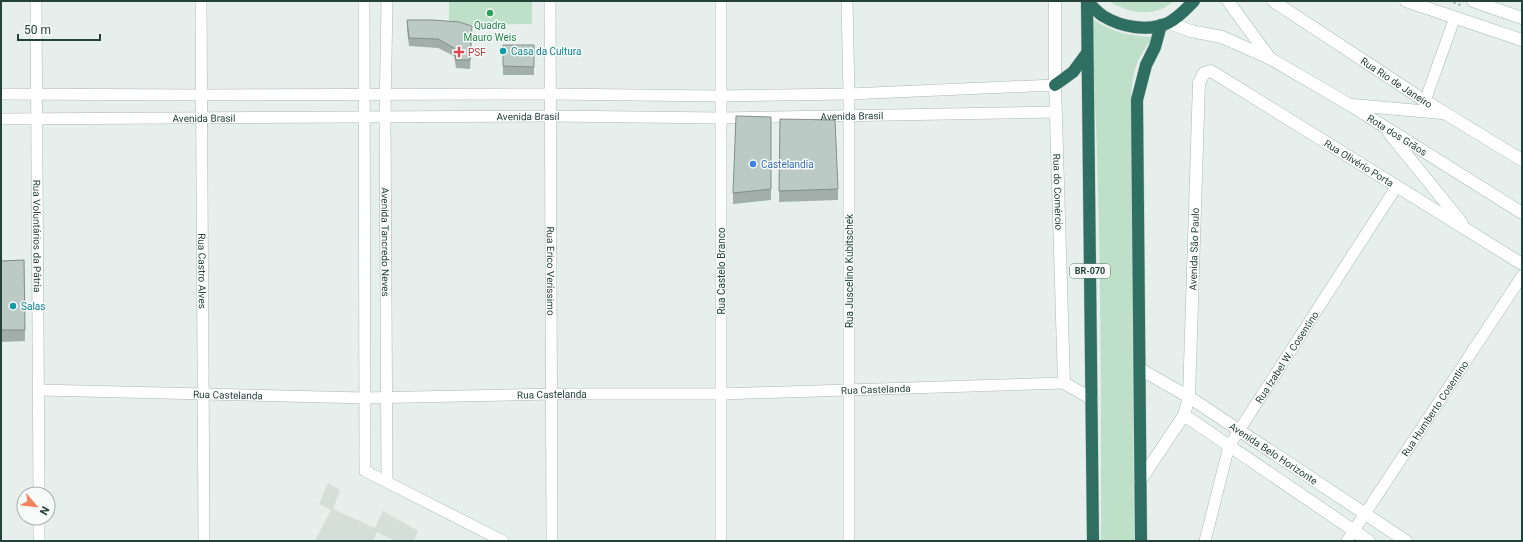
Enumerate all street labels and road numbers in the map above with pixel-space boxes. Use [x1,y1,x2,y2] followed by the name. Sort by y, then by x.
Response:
[1359,55,1434,110] street label: Rua Rio de Janeiro
[820,110,883,122] street label: Avenida Brasil
[497,111,559,122] street label: Avenida Brasil
[1365,112,1429,158] street label: Rota dos Grãos
[173,113,235,124] street label: Avenida Brasil
[1322,138,1396,189] street label: Rua Olivério Porta
[1051,154,1064,231] street label: Rua do Comércio
[31,180,43,292] street label: Rua Voluntários da Pátria
[379,187,391,297] street label: Avenida Tancredo Neves
[1187,207,1201,291] street label: Avenida São Paulo
[844,213,855,328] street label: Rua Juscelino Kubitschek
[545,226,556,316] street label: Rua Erico Veríssimo
[716,227,727,315] street label: Rua Castelo Branco
[196,233,208,309] street label: Rua Castro Alves
[1070,264,1110,278] road number: BR-070
[1253,309,1321,405] street label: Rua Izabel W. Cosentino
[1400,359,1471,458] street label: Rua Humberto Cosentino
[841,383,911,396] street label: Rua Castelanda
[193,389,263,402] street label: Rua Castelanda
[517,389,587,401] street label: Rua Castelanda
[1227,420,1320,487] street label: Avenida Belo Horizonte

